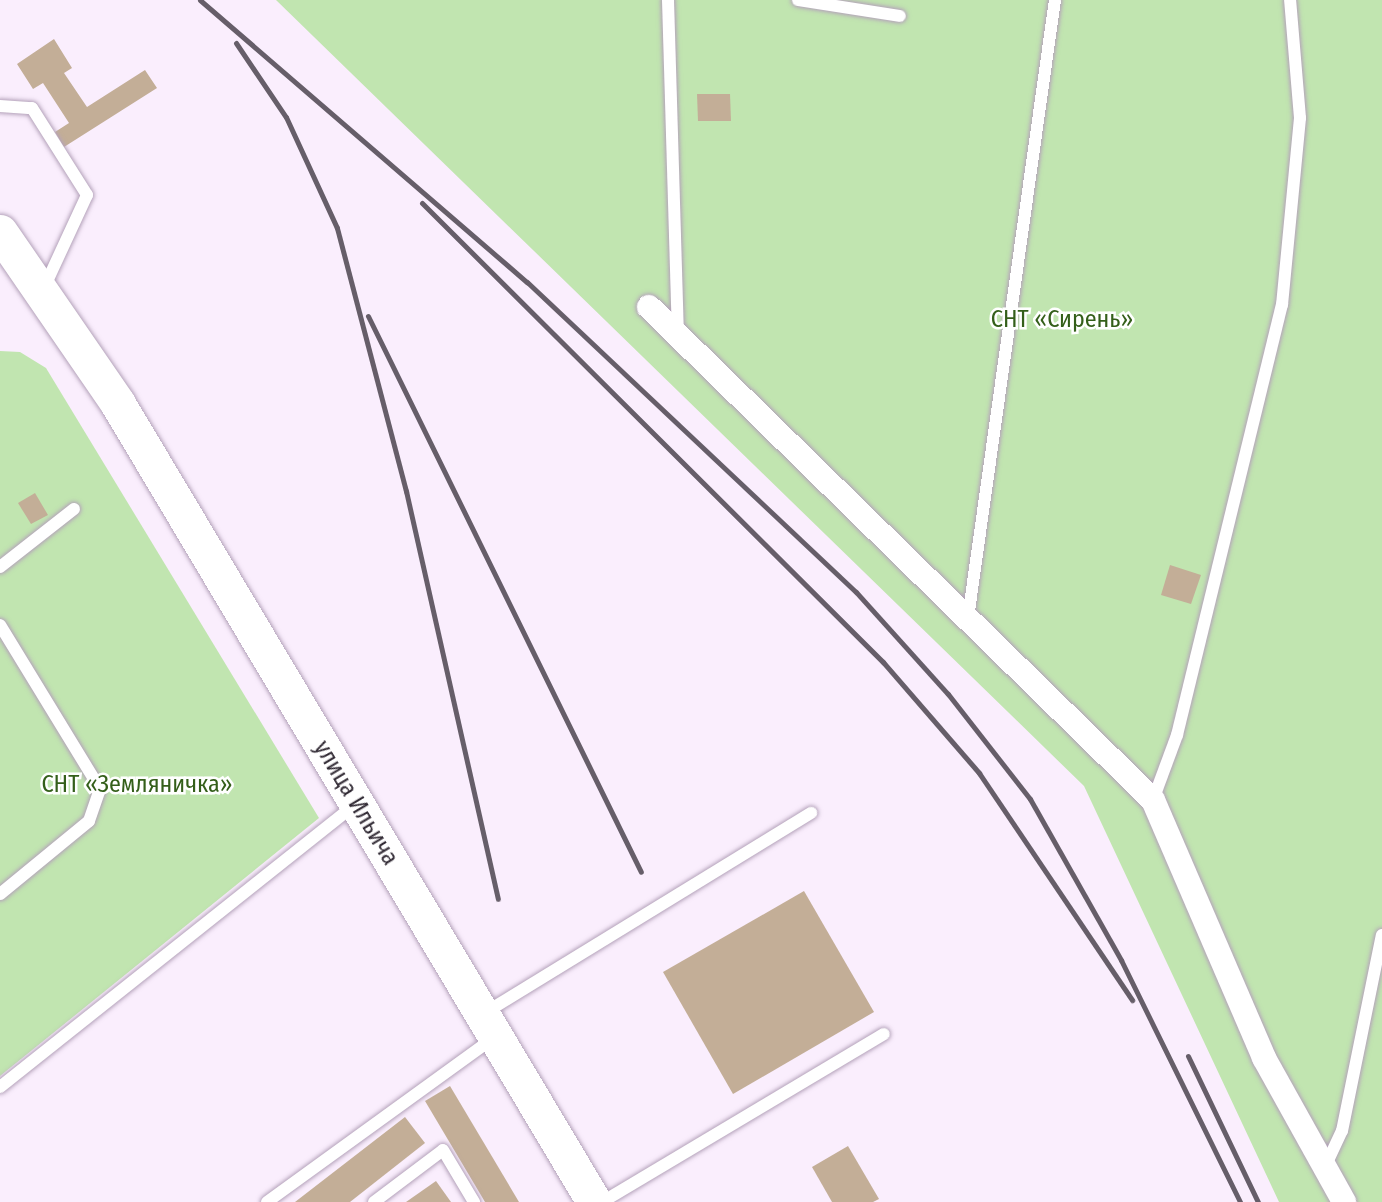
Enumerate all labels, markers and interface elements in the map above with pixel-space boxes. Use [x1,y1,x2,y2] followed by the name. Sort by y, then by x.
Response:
[991,306,1133,334] park label: СНТ «Сирень»
[308,735,404,871] street label: улица Ильича
[41,771,233,799] park label: СНТ «Земляничка»

